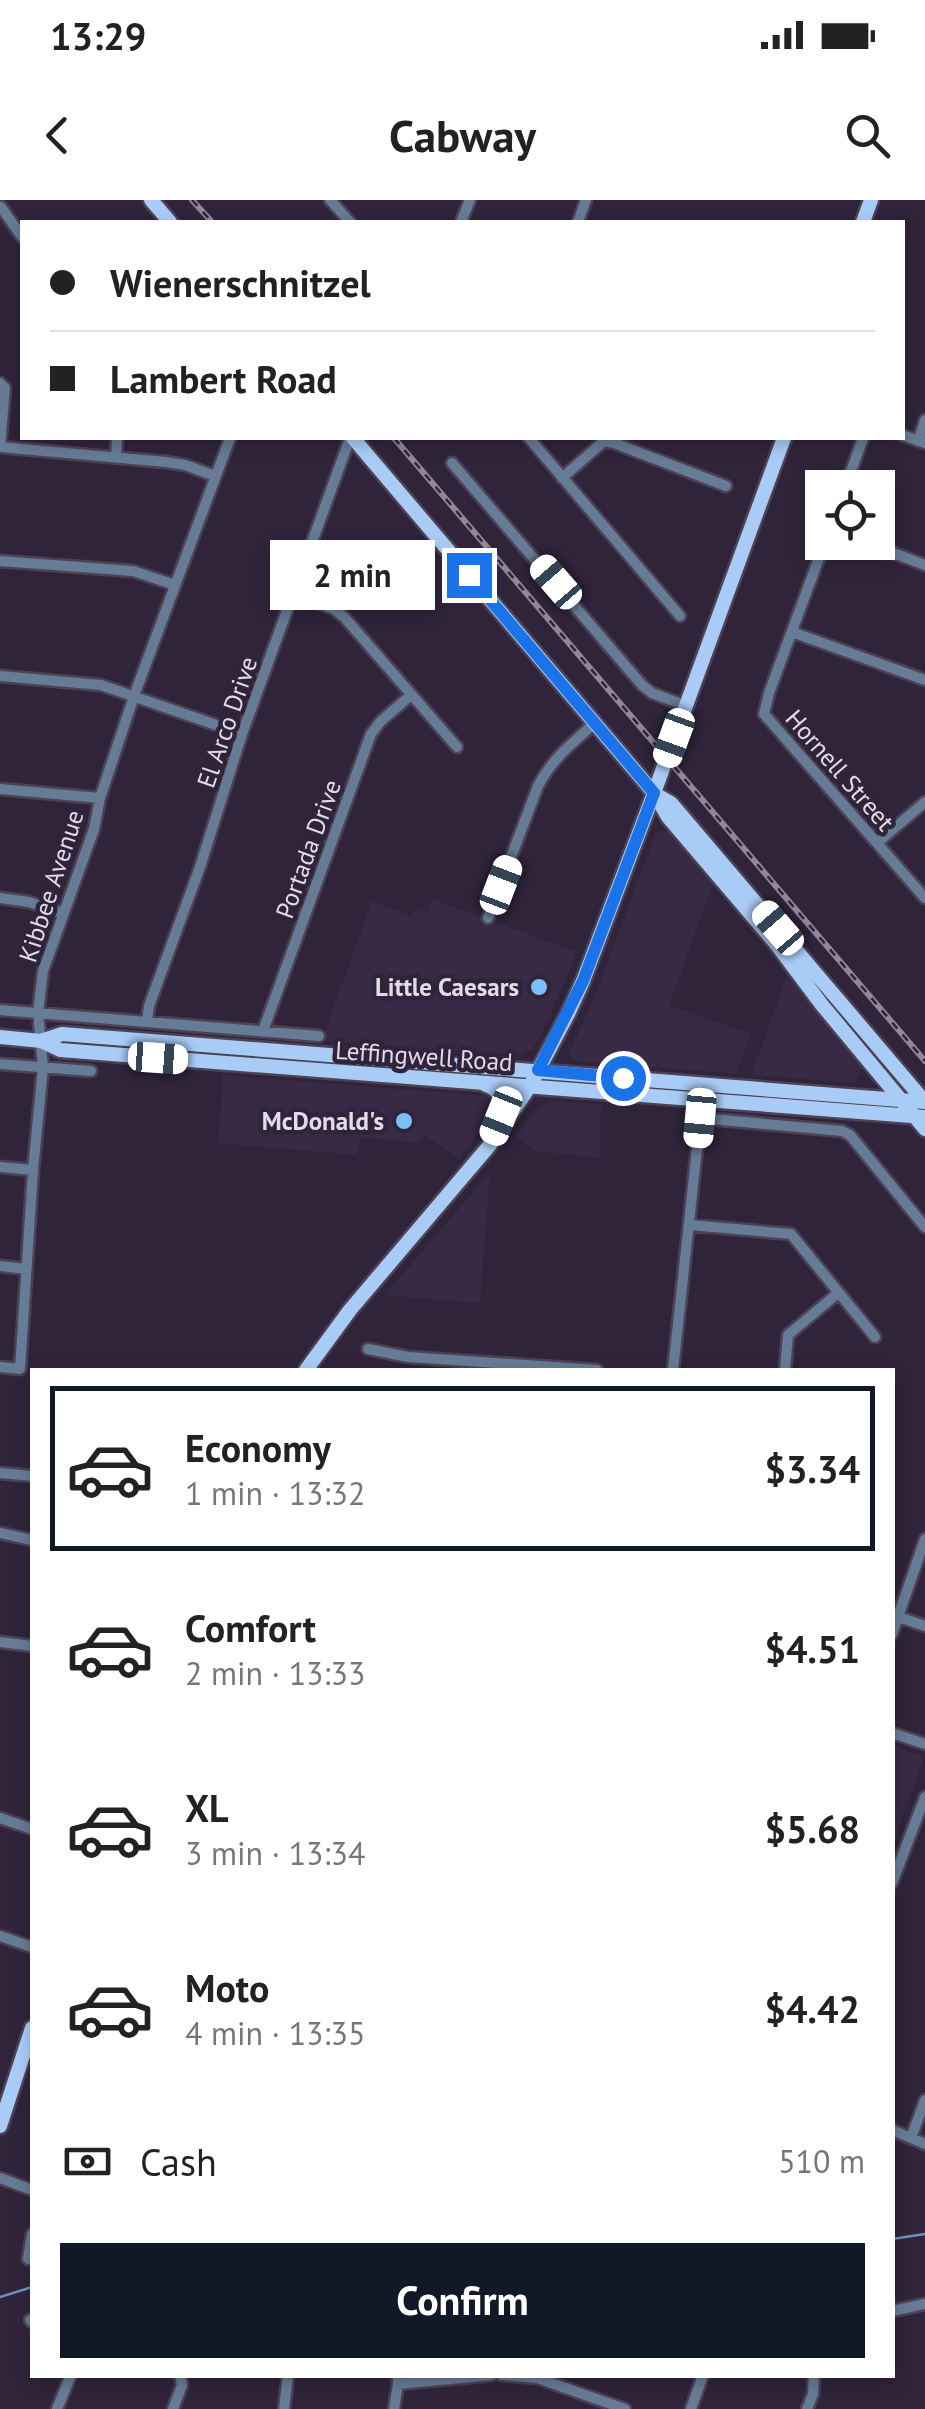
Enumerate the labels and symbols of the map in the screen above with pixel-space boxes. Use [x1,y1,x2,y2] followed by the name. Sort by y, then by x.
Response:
[269,540,434,610] callout: 2 min
[525,550,587,614] car
[447,553,492,598] route end
[190,652,264,792] street label: El Arco Drive
[779,703,902,838] street label: Hornell Street
[650,705,698,771] car
[268,775,348,923] street label: Portada Drive
[11,806,91,966] street label: Kibbee Avenue
[476,852,526,918] car
[747,896,809,960] car
[375,971,519,1003] place label: Little Caesars
[528,976,550,998] marker: Little Caesars
[334,1034,514,1078] street label: Leffingwell Road
[127,1041,189,1075] car
[601,1056,646,1101] route start
[476,1083,526,1149] car
[682,1087,718,1149] car
[262,1105,384,1137] place label: McDonald's
[393,1110,415,1132] marker: McDonald's

